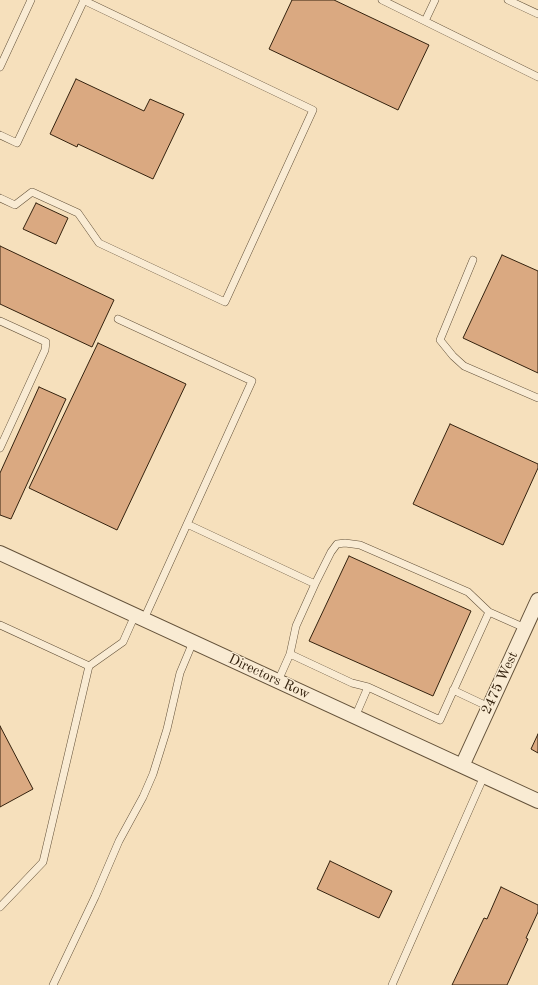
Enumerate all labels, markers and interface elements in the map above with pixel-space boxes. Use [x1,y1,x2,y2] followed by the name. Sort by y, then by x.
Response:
[478,649,522,717] street label: 2475 West
[225,651,313,703] street label: Directors Row

